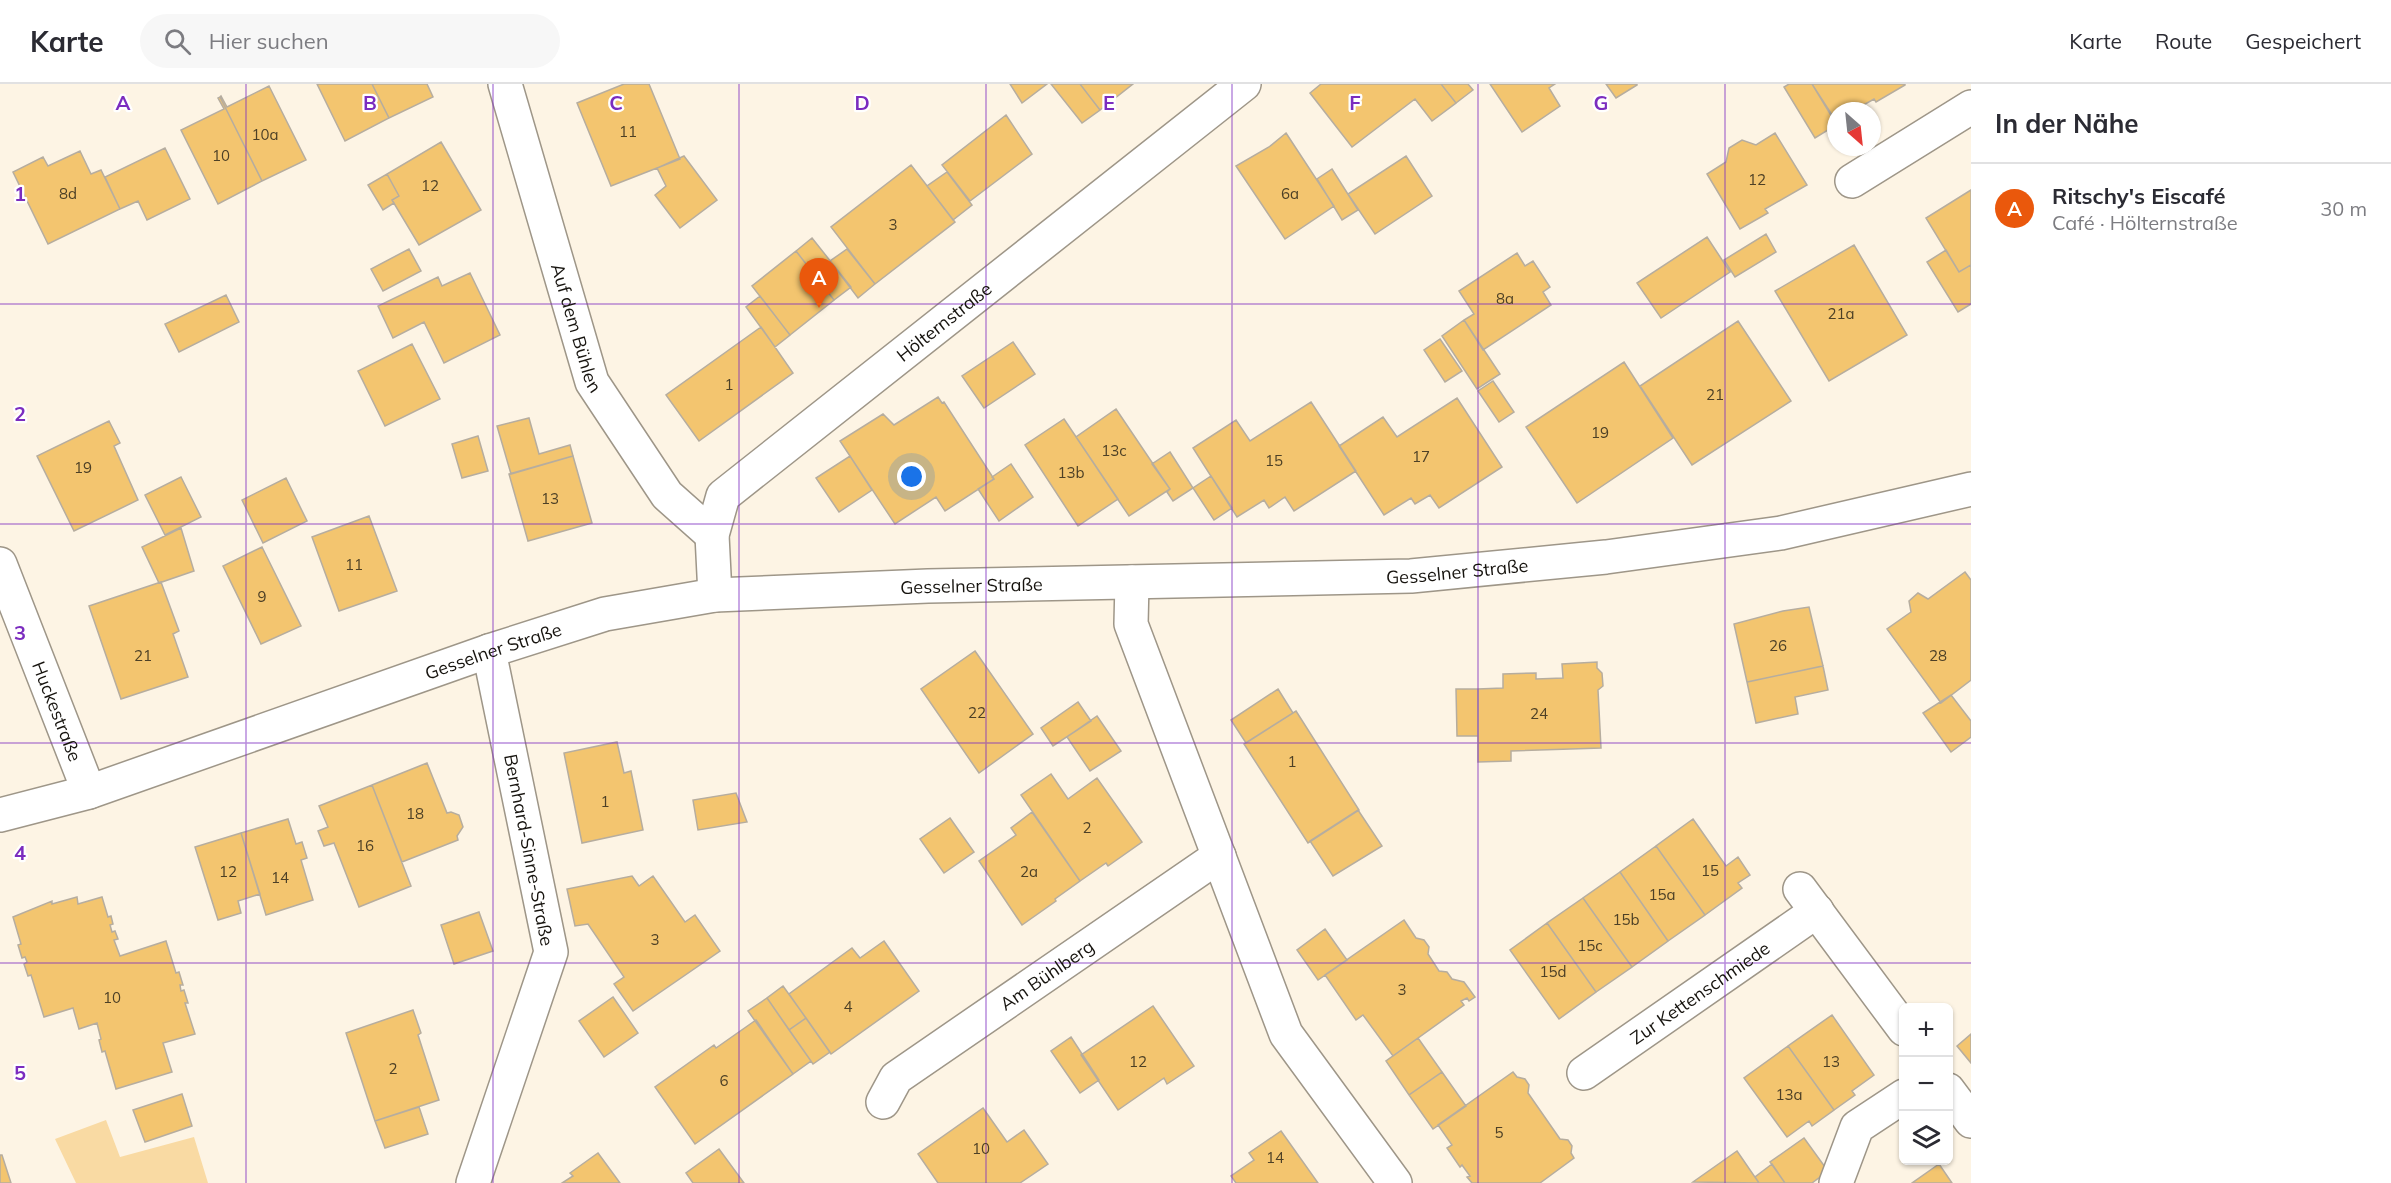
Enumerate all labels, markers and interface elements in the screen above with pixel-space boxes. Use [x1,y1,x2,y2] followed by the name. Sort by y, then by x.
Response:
[140,14,560,68] search box
[30,24,104,59] text: Karte
[161,25,194,58] icon: search
[209,27,329,55] text: Hier suchen
[2069,28,2122,54] text: Karte
[2155,28,2212,54] text: Route
[2245,28,2361,54] text: Gespeichert
[116,90,131,115] text: A
[363,90,377,115] text: B
[609,90,623,115] text: C
[854,90,870,115] text: D
[1103,90,1115,115] text: E
[1349,90,1361,115] text: F
[1594,90,1608,115] text: G
[1827,102,1881,156] north arrow
[1995,107,2139,140] text: In der Nähe
[619,122,637,141] house number: 11
[251,125,279,144] house number: 10a
[212,146,230,165] house number: 10
[1748,170,1766,189] house number: 12
[421,176,439,195] house number: 12
[14,181,26,206] text: 1
[2052,182,2226,210] text: Ritschy's Eiscafé
[59,184,77,203] house number: 8d
[1281,184,1299,203] house number: 6a
[2007,196,2022,221] text: A
[2320,196,2367,221] text: 30 m
[2052,210,2238,235] text: Café · Hölternstraße
[888,215,898,234] house number: 3
[800,258,838,308] pin: A
[546,261,607,397] street label: Auf dem Bühlen
[891,277,996,366] street label: Hölternstraße
[1496,289,1514,308] house number: 8a
[1827,304,1855,323] house number: 21a
[724,375,734,394] house number: 1
[1706,385,1724,404] house number: 21
[14,401,26,426] text: 2
[1591,423,1609,442] house number: 19
[1101,441,1127,460] house number: 13c
[1412,447,1430,466] house number: 17
[1265,451,1283,470] house number: 15
[74,458,92,477] house number: 19
[897,462,926,491] your location
[1057,463,1085,482] house number: 13b
[541,489,559,508] house number: 13
[1386,553,1529,588] street label: Gesselner Straße
[345,555,363,574] house number: 11
[900,572,1043,599] street label: Gesselner Straße
[257,587,267,606] house number: 9
[422,617,564,684] street label: Gesselner Straße
[14,620,26,645] text: 3
[1769,636,1787,655] house number: 26
[134,646,152,665] house number: 21
[1929,646,1947,665] house number: 28
[28,658,87,765] street label: Huckestraße
[968,703,986,722] house number: 22
[1530,704,1548,723] house number: 24
[499,752,559,948] street label: Bernhard-Sinne-Straße
[1287,752,1297,771] house number: 1
[600,792,610,811] house number: 1
[406,804,424,823] house number: 18
[1082,818,1092,837] house number: 2
[356,836,374,855] house number: 16
[14,840,26,865] text: 4
[1701,861,1719,880] house number: 15
[219,862,237,881] house number: 12
[1020,862,1038,881] house number: 2a
[271,868,289,887] house number: 14
[1648,885,1676,904] house number: 15a
[1612,910,1640,929] house number: 15b
[650,930,660,949] house number: 3
[995,934,1098,1015] street label: Am Bühlberg
[1577,936,1603,955] house number: 15c
[1626,936,1774,1049] street label: Zur Kettenschmiede
[1539,962,1567,981] house number: 15d
[1397,980,1407,999] house number: 3
[103,988,121,1007] house number: 10
[843,997,853,1016] house number: 4
[1899,1003,1953,1165] map controls
[1899,1003,1953,1057] button: +
[1129,1052,1147,1071] house number: 12
[1822,1052,1840,1071] house number: 13
[1899,1057,1953,1111] button: −
[388,1059,398,1078] house number: 2
[14,1060,26,1085] text: 5
[719,1071,729,1090] house number: 6
[1775,1085,1803,1104] house number: 13a
[1899,1111,1953,1165] button: layers
[1494,1123,1504,1142] house number: 5
[972,1139,990,1158] house number: 10
[1266,1148,1284,1167] house number: 14

